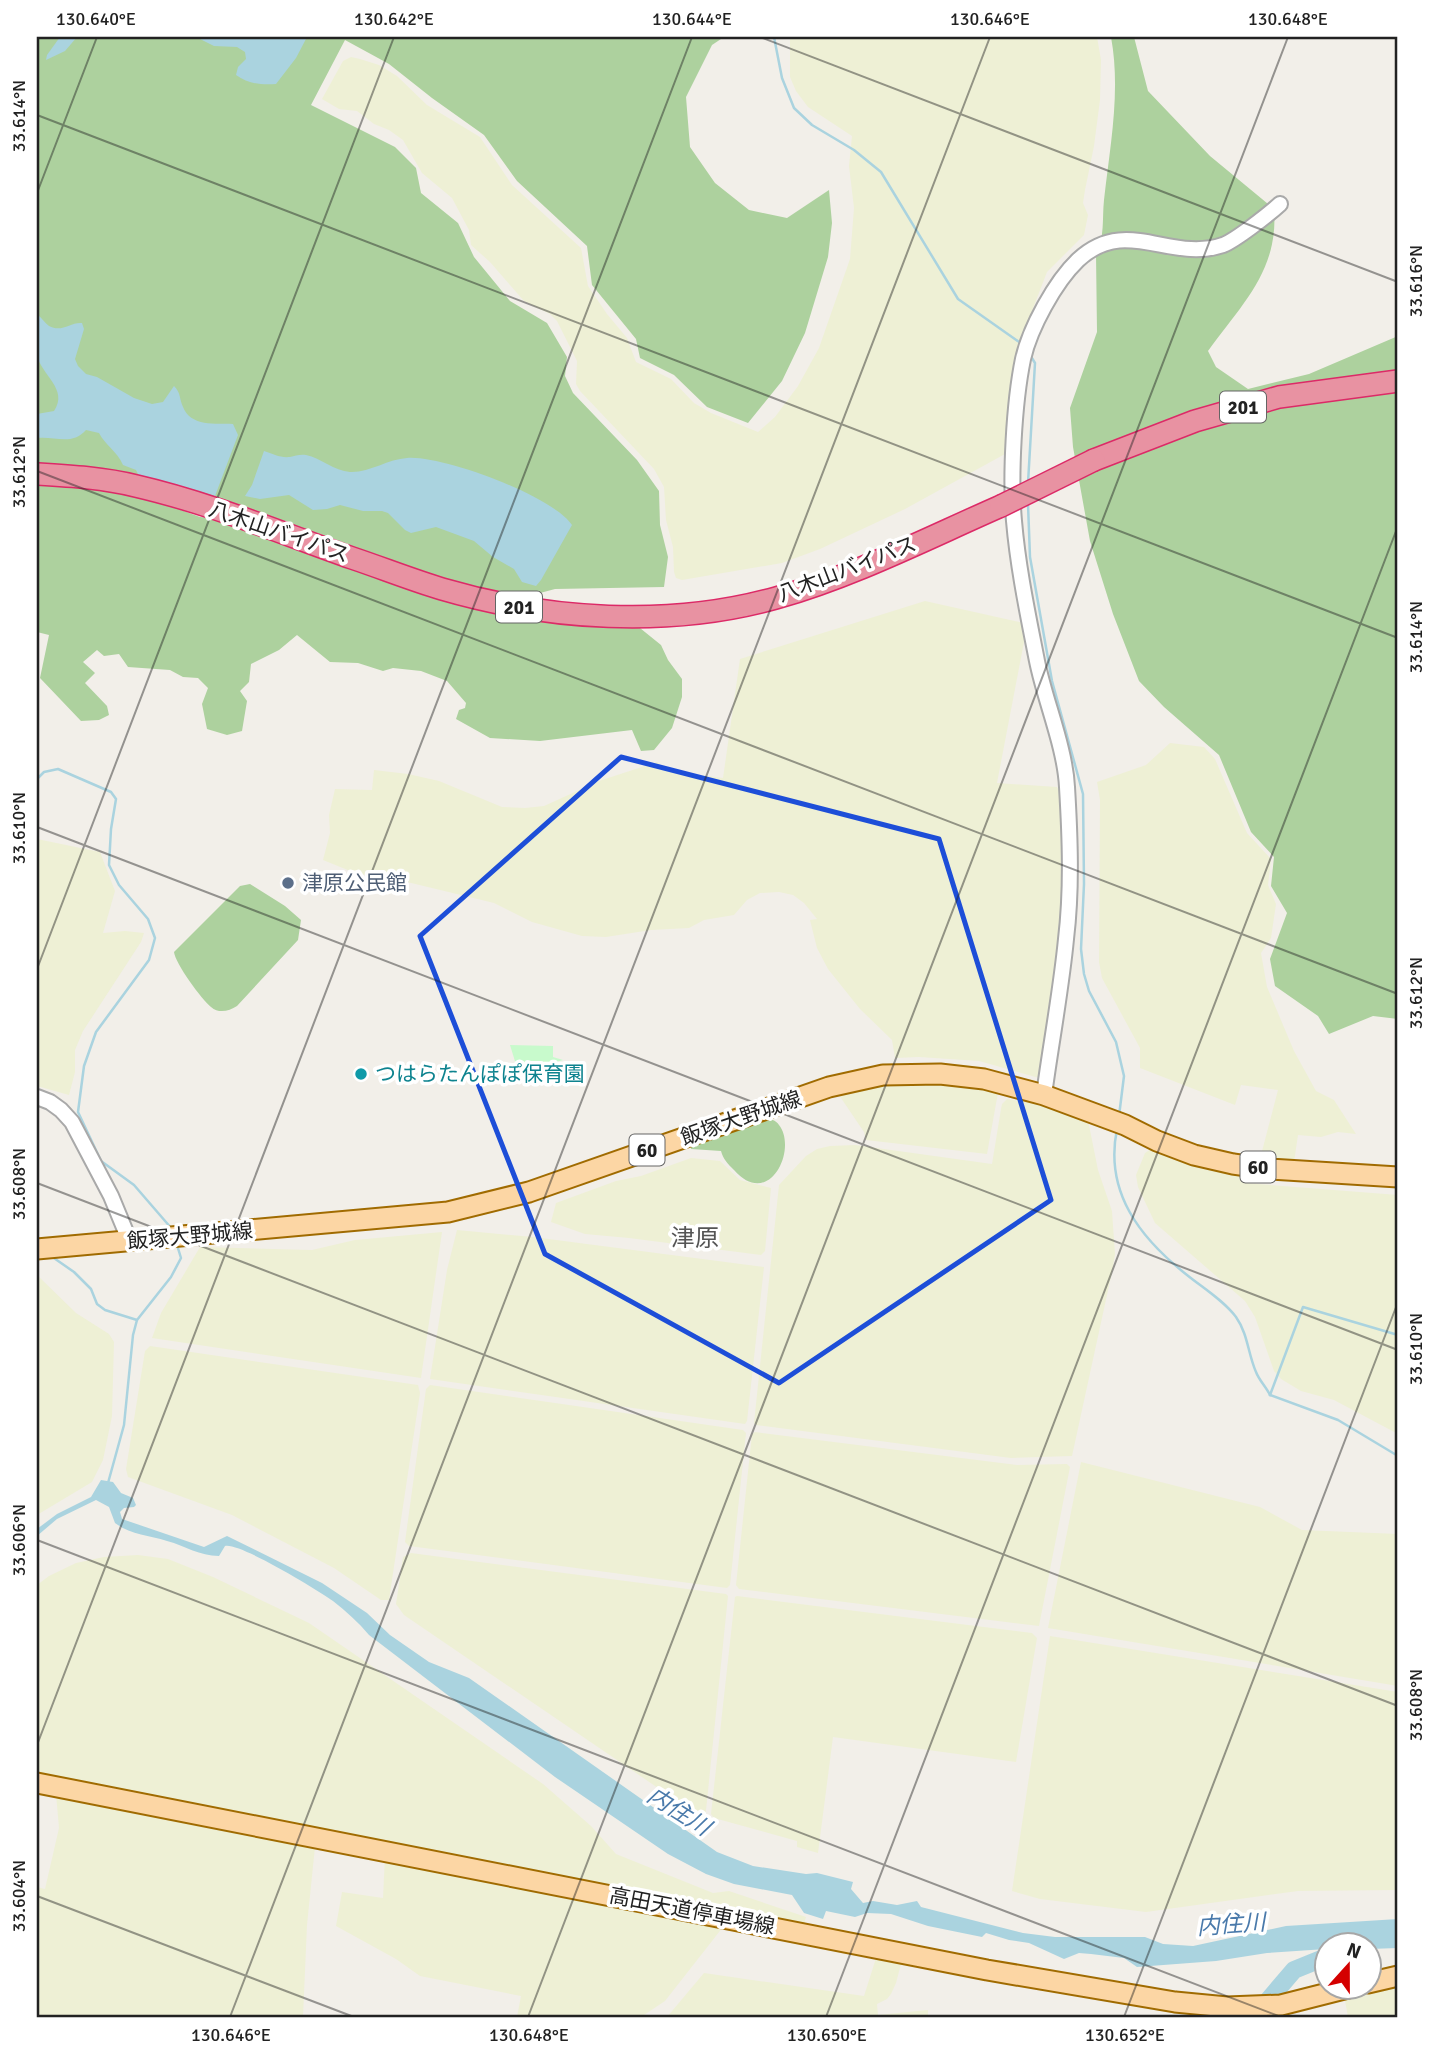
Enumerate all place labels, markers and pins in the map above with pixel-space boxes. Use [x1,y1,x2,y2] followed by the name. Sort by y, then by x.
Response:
[302,870,407,896] place label: 津原公民館
[280,875,296,891] marker: 津原公民館
[375,1061,585,1087] place label: つはらたんぽぽ保育園
[353,1066,369,1082] marker: つはらたんぽぽ保育園

